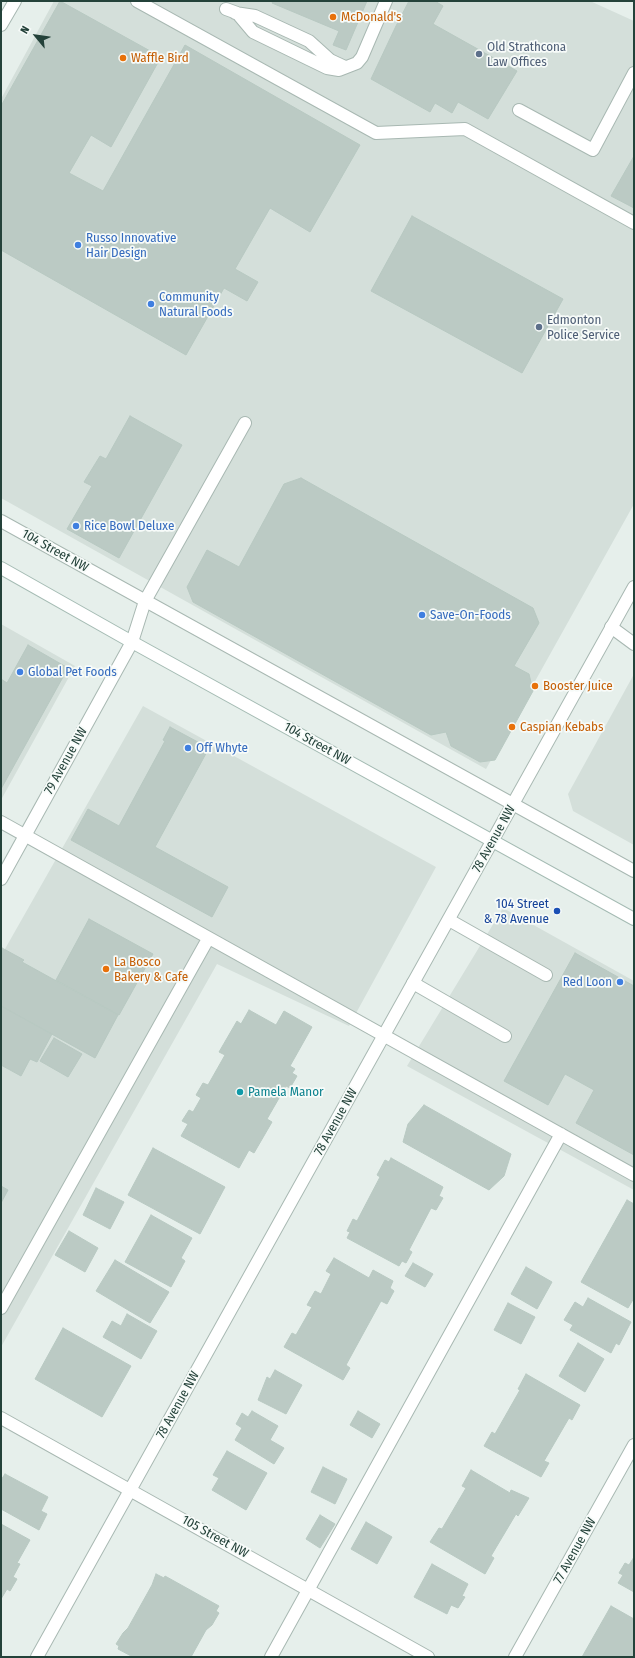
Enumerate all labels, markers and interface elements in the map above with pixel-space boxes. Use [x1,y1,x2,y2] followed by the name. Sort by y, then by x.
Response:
[341,9,402,25] place label: McDonald's
[328,12,338,22] marker: McDonald's
[16,16,56,56] north arrow
[18,24,32,36] text: N
[487,39,566,70] place label: Old Strathcona Law Offices
[474,49,484,59] marker: Old Strathcona Law Offices
[131,50,189,66] place label: Waffle Bird
[118,53,128,63] marker: Waffle Bird
[86,230,176,261] place label: Russo Innovative Hair Design
[73,240,83,250] marker: Russo Innovative Hair Design
[159,289,233,320] place label: Community Natural Foods
[146,299,156,309] marker: Community Natural Foods
[547,312,620,343] place label: Edmonton Police Service
[534,322,544,332] marker: Edmonton Police Service
[84,518,174,534] place label: Rice Bowl Deluxe
[71,521,81,531] marker: Rice Bowl Deluxe
[19,526,91,576] street label: 104 Street NW
[430,607,511,623] place label: Save-On-Foods
[417,610,427,620] marker: Save-On-Foods
[28,664,117,680] place label: Global Pet Foods
[15,667,25,677] marker: Global Pet Foods
[543,678,613,694] place label: Booster Juice
[530,681,540,691] marker: Booster Juice
[281,719,353,769] street label: 104 Street NW
[520,719,604,735] place label: Caspian Kebabs
[507,722,517,732] marker: Caspian Kebabs
[41,725,91,797] street label: 79 Avenue NW
[196,740,248,756] place label: Off Whyte
[183,743,193,753] marker: Off Whyte
[469,803,519,875] street label: 78 Avenue NW
[484,896,549,927] place label: 104 Street & 78 Avenue
[552,906,562,916] marker: 104 Street & 78 Avenue
[114,954,188,985] place label: La Bosco Bakery & Cafe
[101,964,111,974] marker: La Bosco Bakery & Cafe
[563,974,612,990] place label: Red Loon
[615,977,625,987] marker: Red Loon
[248,1084,324,1100] place label: Pamela Manor
[311,1086,361,1158] street label: 78 Avenue NW
[235,1087,245,1097] marker: Pamela Manor
[153,1369,203,1441] street label: 78 Avenue NW
[179,1512,251,1562] street label: 105 Street NW
[550,1515,600,1587] street label: 77 Avenue NW

